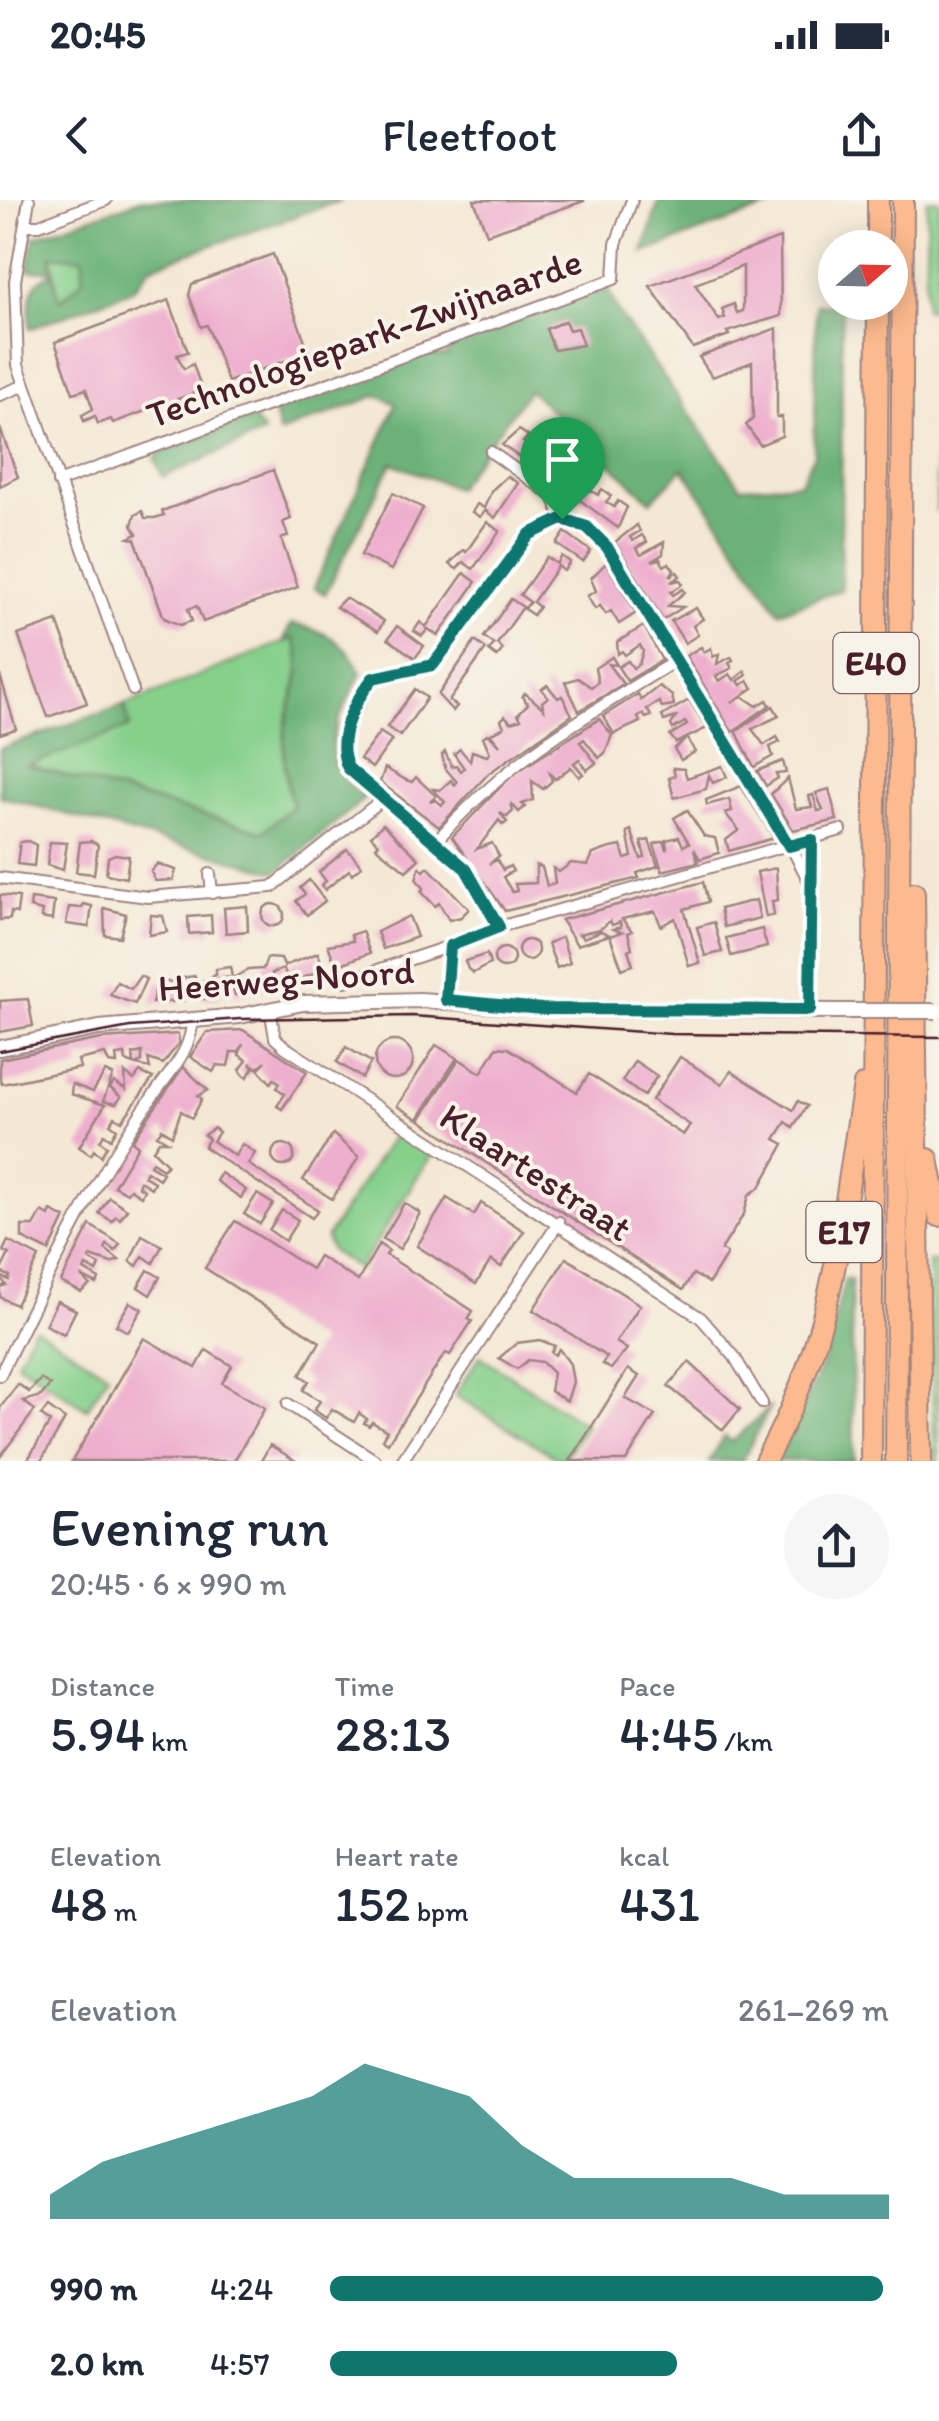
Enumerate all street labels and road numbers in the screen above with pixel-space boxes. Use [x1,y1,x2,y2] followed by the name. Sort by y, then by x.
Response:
[140,238,588,438] street label: Technologiepark-Zwijnaarde
[834,633,918,693] road number: E40
[157,947,415,1011] street label: Heerweg-Noord
[431,1093,641,1251] street label: Klaartestraat
[806,1202,882,1262] road number: E17

